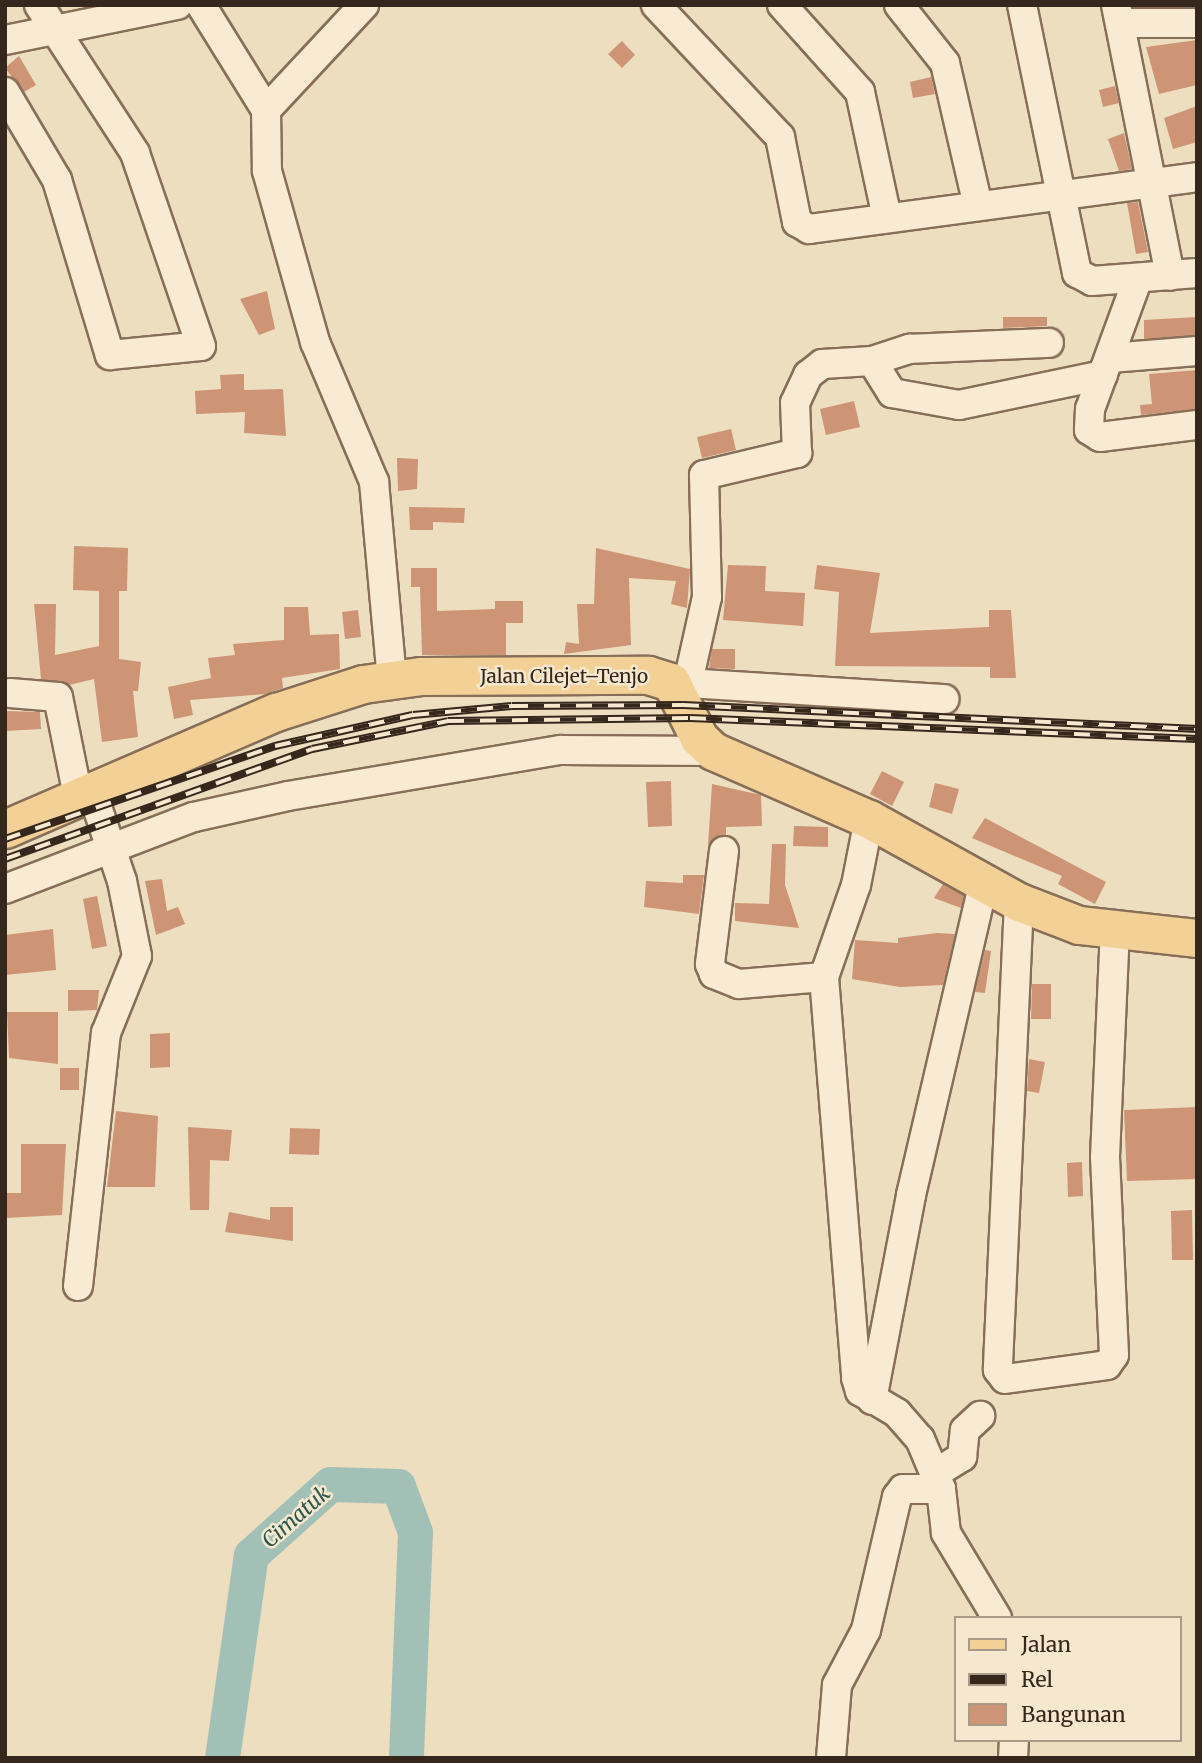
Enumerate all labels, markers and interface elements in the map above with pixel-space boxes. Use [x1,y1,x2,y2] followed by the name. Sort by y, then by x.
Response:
[480,666,648,688] street label: Jalan Cilejet–Tenjo
[257,1481,335,1553] water label: Cimatuk
[954,1616,1181,1742] legend
[1021,1631,1071,1658] text: Jalan
[1021,1666,1053,1693] text: Rel
[1021,1701,1126,1728] text: Bangunan

